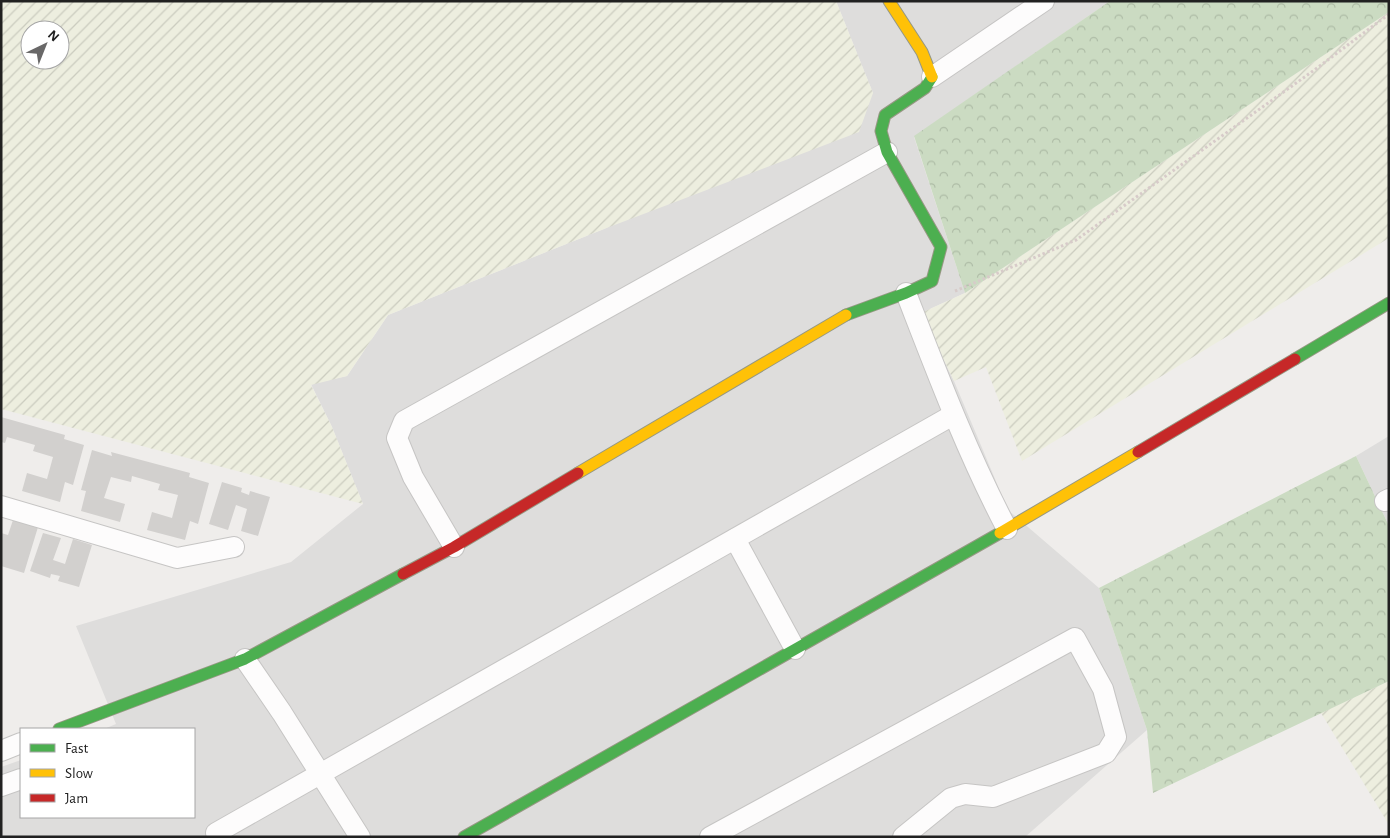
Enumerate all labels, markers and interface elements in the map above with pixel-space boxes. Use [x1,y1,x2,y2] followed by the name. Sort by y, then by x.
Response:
[20,20,70,70] north arrow
[45,28,62,45] text: N
[20,728,195,818] legend
[65,741,89,756] text: Fast
[65,766,93,781] text: Slow
[65,791,88,806] text: Jam

